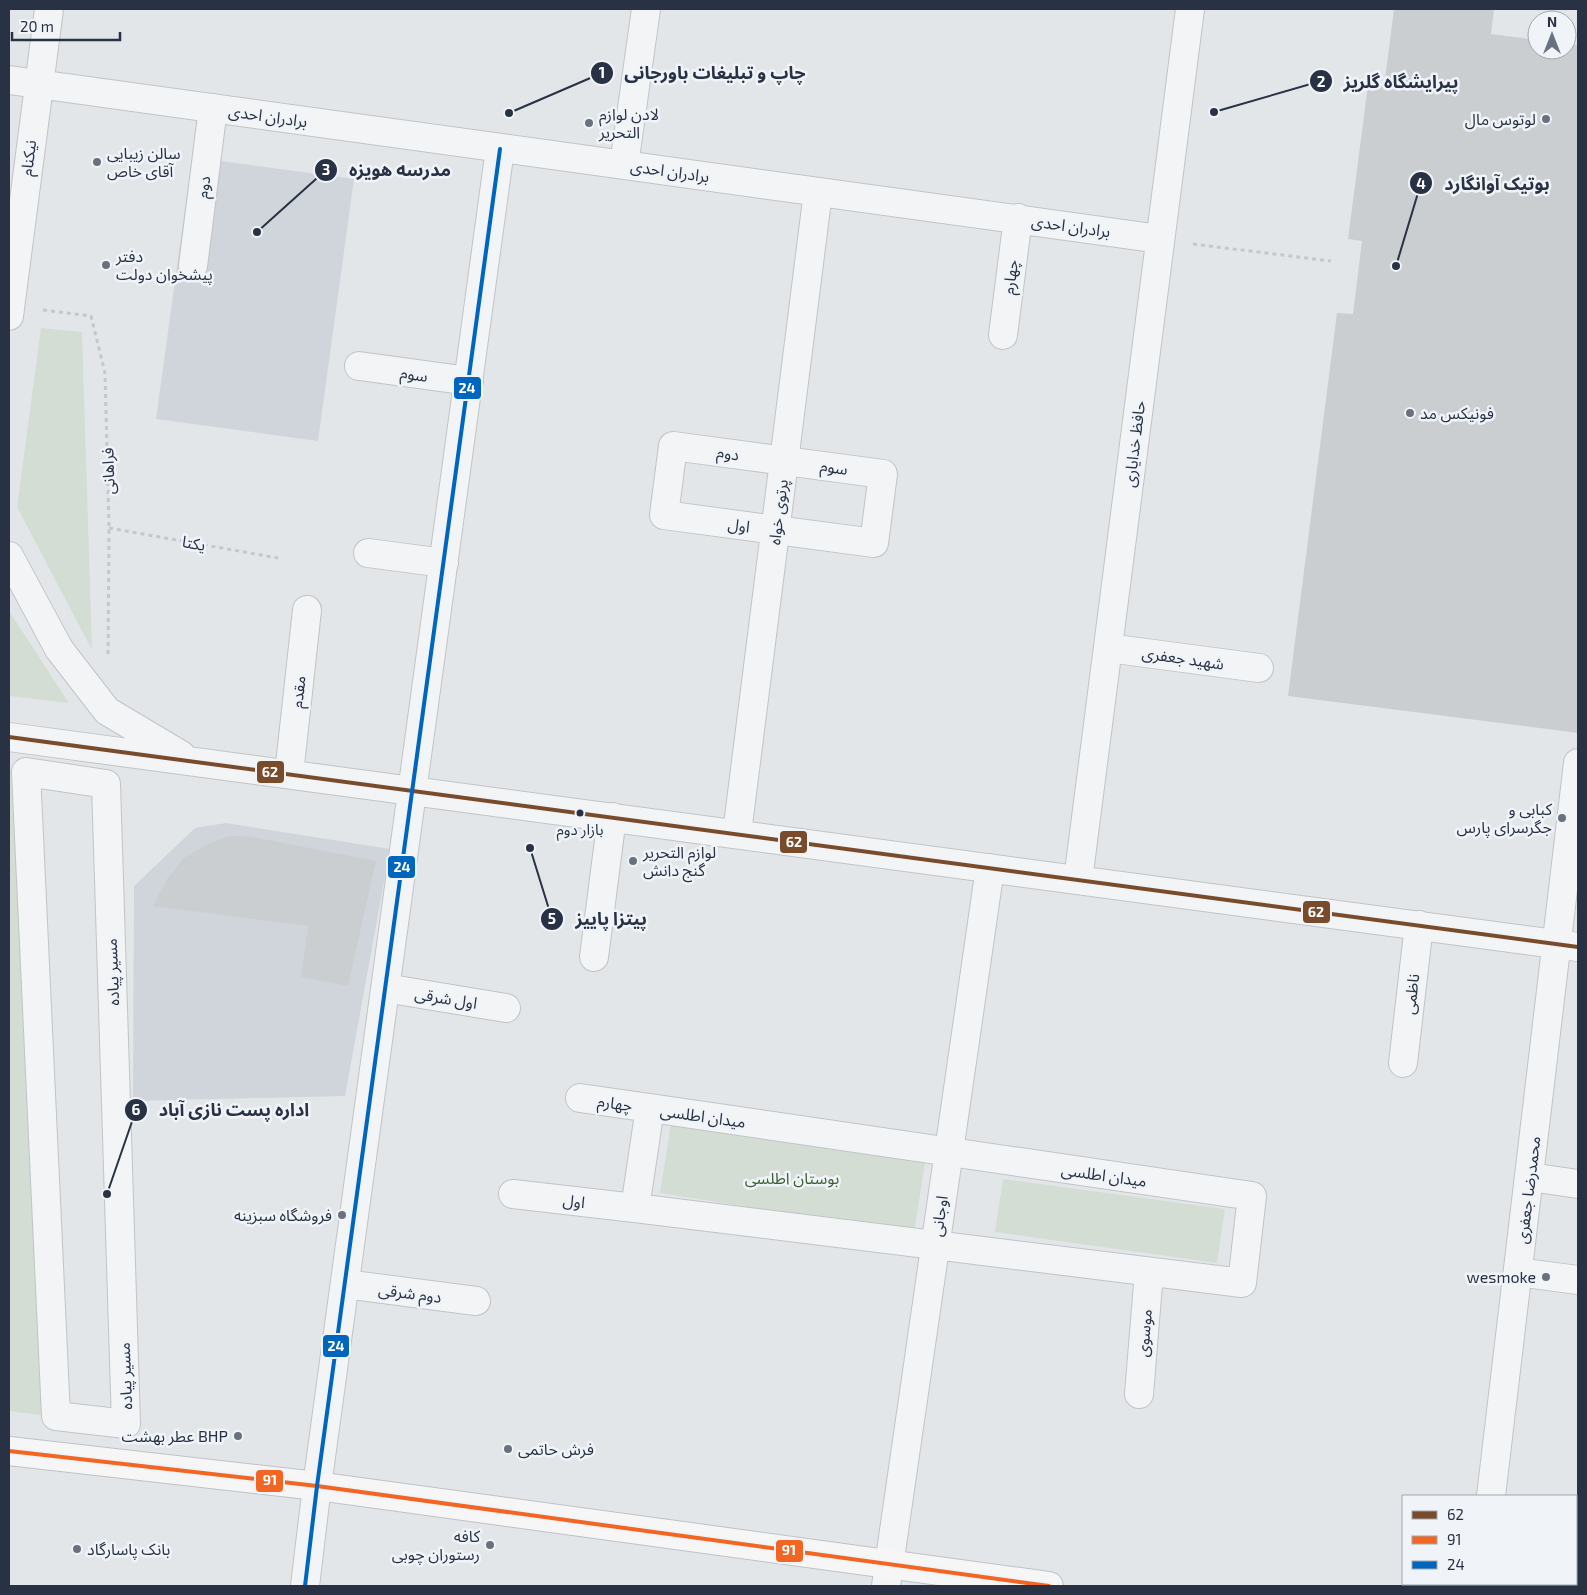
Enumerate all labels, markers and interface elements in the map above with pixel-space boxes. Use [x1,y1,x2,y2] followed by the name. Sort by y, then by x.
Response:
[12,10,120,42] scale bar
[1527,10,1577,60] north arrow
[1547,13,1557,30] text: N
[20,17,54,35] text: 20 m
[590,56,816,89] callout: چاپ و تبلیغات باورجانی
[624,61,806,85] text: چاپ و تبلیغات باورجانی
[599,63,605,81] text: 1
[1308,65,1468,98] callout: پیرایشگاه گلریز
[1343,70,1458,94] text: پیرایشگاه گلریز
[1317,72,1326,90] text: 2
[227,101,309,131] street label: برادران احدی
[598,104,659,142] place label: لادن لوازم التحریر
[1465,109,1536,130] place label: لوتوس مال
[1540,113,1552,125] marker: لوتوس مال
[583,117,595,129] marker: لادن لوازم التحریر
[16,139,43,178] street label: نیکنام
[107,143,181,181] place label: سالن زیبایی آقای خاص
[314,153,461,186] callout: مدرسه هویزه
[91,156,103,168] marker: سالن زیبایی آقای خاص
[629,156,711,186] street label: برادران احدی
[349,158,451,181] text: مدرسه هویزه
[322,160,330,178] text: 3
[1409,167,1559,200] callout: بوتیک آوانگارد
[1444,172,1550,195] text: بوتیک آوانگارد
[1416,174,1426,192] text: 4
[192,175,217,200] street label: دوم
[1030,211,1112,241] street label: برادران احدی
[115,246,213,285] place label: دفتر پیشخوان دولت
[998,258,1025,296] street label: چهارم
[100,259,112,271] marker: دفتر پیشخوان دولت
[398,362,429,389] street label: سوم
[453,376,482,400] line badge: 24
[458,379,476,396] text: 24
[1119,399,1149,489] street label: حافظ خدایاری
[1420,403,1494,423] place label: فونیکس مد
[1404,407,1416,419] marker: فونیکس مد
[715,442,741,467] street label: دوم
[97,447,119,495] street label: فراهانی
[818,455,849,482] street label: سوم
[764,478,793,546] street label: پرتوی خواه
[727,514,751,537] street label: اول
[181,531,207,554] street label: یکتا
[1141,642,1225,674] street label: شهید جعفری
[286,675,313,710] street label: مقدم
[256,760,285,784] line badge: 62
[262,763,278,780] text: 62
[1456,799,1552,838] place label: کبابی و جگرسرای پارس
[575,808,585,818] marker: بازار دوم
[1556,812,1568,824] marker: کبابی و جگرسرای پارس
[556,820,604,841] place label: بازار دوم
[779,830,808,854] line badge: 62
[786,833,802,850] text: 62
[642,842,716,883] place label: لوازم التحریر گنج دانش
[387,855,416,879] line badge: 24
[627,855,639,867] marker: لوازم التحریر گنج دانش
[393,858,411,875] text: 24
[1302,900,1331,924] line badge: 62
[540,902,657,935] callout: پیتزا پاییز
[1308,903,1324,920] text: 62
[574,907,647,931] text: پیتزا پاییز
[548,909,556,927] text: 5
[101,938,124,1006] street label: مسیر پیاده
[1399,973,1423,1015] street label: ناظمی
[413,983,479,1014] street label: اول شرقی
[596,1091,634,1118] street label: چهارم
[124,1093,319,1126] callout: اداره پست نازی آباد
[159,1098,309,1122] text: اداره پست نازی آباد
[132,1100,141,1118] text: 6
[659,1100,747,1132] street label: میدان اطلسی
[1511,1135,1545,1245] street label: محمدرضا جعفری
[1060,1159,1148,1191] street label: میدان اطلسی
[745,1168,839,1188] park label: بوستان اطلسی
[562,1190,586,1213] street label: اول
[926,1194,952,1238] street label: اوجانی
[234,1205,332,1225] place label: فروشگاه سبزینه
[336,1209,348,1221] marker: فروشگاه سبزینه
[1467,1267,1536,1286] place label: wesmoke
[1540,1271,1552,1283] marker: wesmoke
[377,1279,443,1310] street label: دوم شرقی
[1132,1308,1156,1358] street label: موسوی
[322,1334,350,1358] line badge: 24
[327,1337,345,1354] text: 24
[114,1342,137,1410] street label: مسیر پیاده
[122,1426,228,1446] place label: عطر بهشت BHP
[232,1430,244,1442] marker: عطر بهشت BHP
[518,1439,594,1459] place label: فرش حاتمی
[502,1443,514,1455] marker: فرش حاتمی
[255,1469,284,1493] line badge: 91
[263,1471,277,1488] text: 91
[1402,1495,1577,1585] legend
[1447,1505,1464,1523] text: 62
[392,1526,480,1565] place label: کافه رستوران چوبی
[1447,1530,1462,1548] text: 91
[87,1539,170,1560] place label: بانک پاسارگاد
[484,1539,496,1551] marker: کافه رستوران چوبی
[775,1539,804,1563] line badge: 91
[782,1541,796,1558] text: 91
[71,1543,83,1555] marker: بانک پاسارگاد
[1447,1555,1465,1573] text: 24

